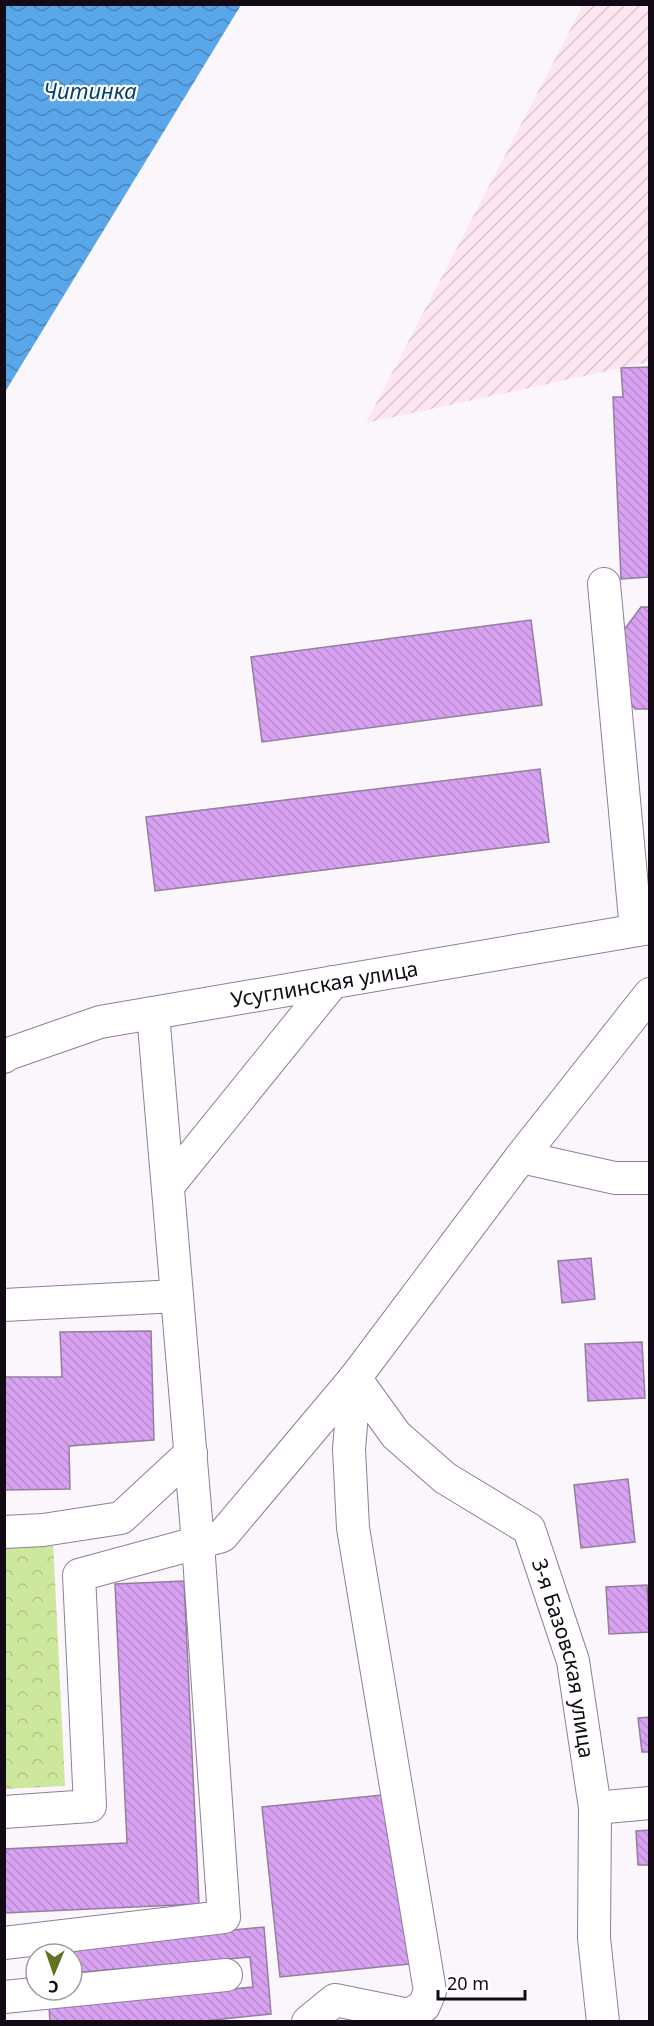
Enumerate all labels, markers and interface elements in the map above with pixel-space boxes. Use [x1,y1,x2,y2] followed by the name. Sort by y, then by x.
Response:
[43,75,137,105] water label: Читинка
[229,954,420,1013] street label: Усуглинская улица
[526,1555,601,1760] street label: 3-я Базовская улица
[24,1942,84,2002] north arrow
[438,1963,525,2001] scale bar
[447,1971,489,1995] text: 20 m
[48,1976,59,1998] text: С

